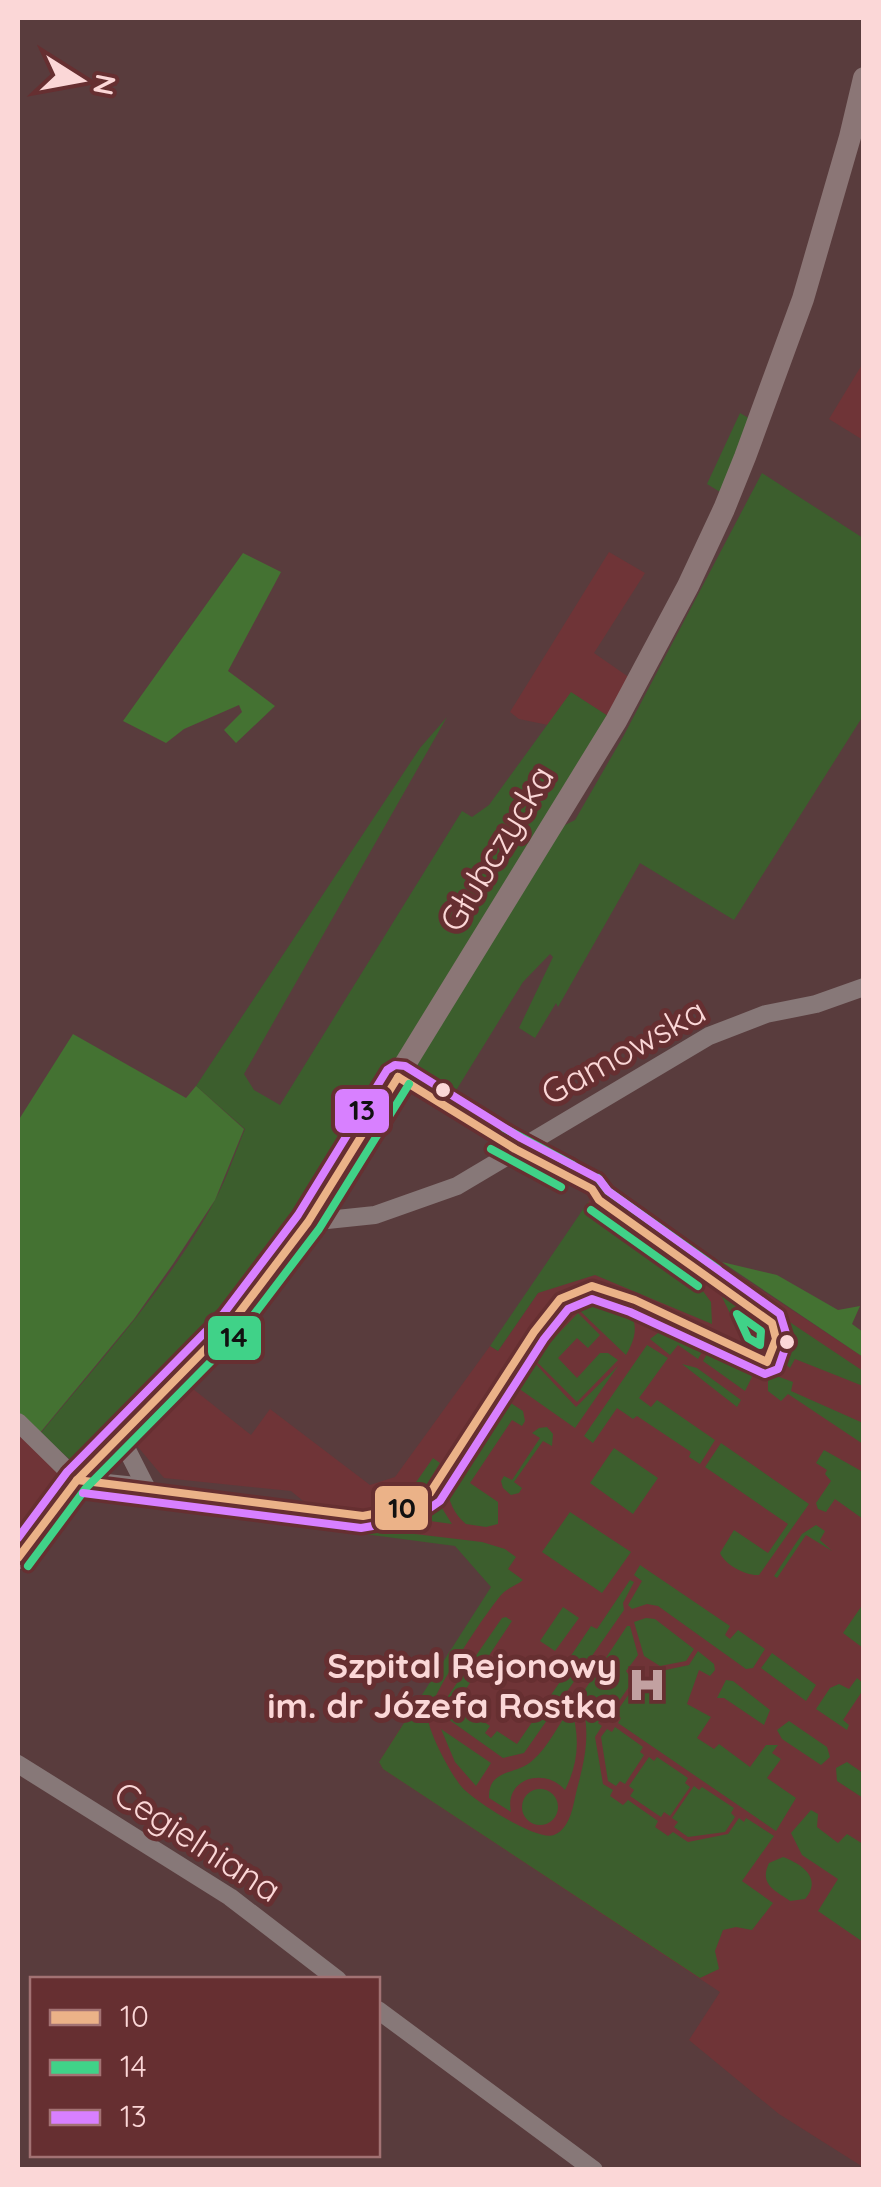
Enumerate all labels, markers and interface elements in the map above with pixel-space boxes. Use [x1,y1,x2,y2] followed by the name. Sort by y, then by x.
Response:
[30,30,130,130] north arrow
[86,71,124,98] text: N
[429,757,563,939] street label: Głubczycka
[533,988,713,1114] street label: Gamowska
[433,1080,453,1100] unlabelled marker
[333,1087,391,1135] line badge: 13
[349,1092,375,1127] text: 13
[206,1314,263,1362] line badge: 14
[220,1319,248,1354] text: 14
[777,1332,797,1352] unlabelled marker
[373,1484,430,1532] line badge: 10
[388,1490,416,1525] text: 10
[267,1643,617,1727] place label: Szpital Rejonowy im. dr Józefa Rostka
[626,1664,668,1706] hospital icon: Szpital Rejonowy im. dr Józefa Rostka
[106,1771,290,1911] street label: Cegielniana
[30,1977,380,2157] legend
[120,1997,149,2035] text: 10
[120,2047,146,2085] text: 14
[120,2097,147,2135] text: 13

